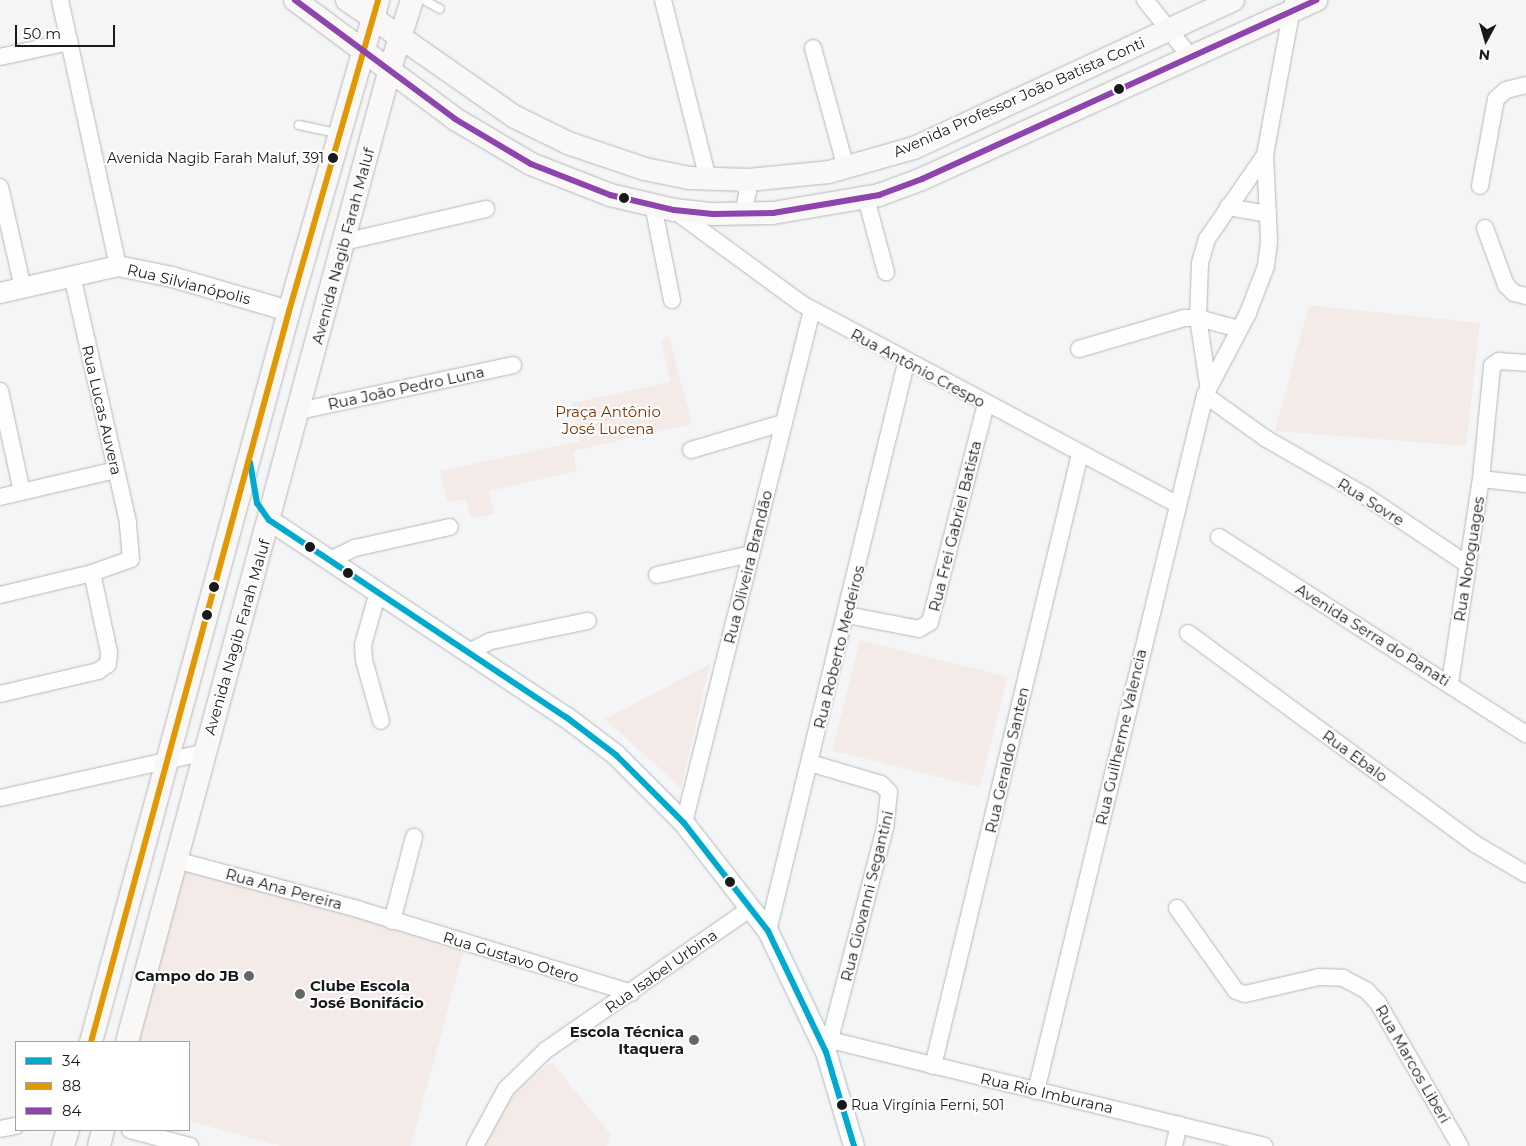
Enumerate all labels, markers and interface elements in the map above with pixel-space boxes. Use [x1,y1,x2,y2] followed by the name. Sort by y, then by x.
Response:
[18,15,118,47] scale bar
[1461,15,1511,65] north arrow
[23,24,61,43] text: 50 m
[891,33,1147,161] street label: Avenida Professor João Batista Conti
[1478,45,1491,64] text: N
[1114,84,1124,94] unlabelled marker
[308,146,378,346] street label: Avenida Nagib Farah Maluf
[107,150,324,166] place label: Avenida Nagib Farah Maluf, 391
[328,153,338,163] marker: Avenida Nagib Farah Maluf, 391
[619,193,629,203] unlabelled marker
[125,260,253,308] street label: Rua Silvianópolis
[848,325,988,411] street label: Rua Antônio Crespo
[78,343,126,477] street label: Rua Lucas Auvera
[326,363,486,413] street label: Rua João Pedro Luna
[555,402,661,437] park label: Praça Antônio José Lucena
[925,439,985,613] street label: Rua Frei Gabriel Batista
[1334,474,1408,530] street label: Rua Sovre
[720,488,776,646] street label: Rua Oliveira Brandão
[1450,495,1488,623] street label: Rua Noroguages
[200,537,274,737] street label: Avenida Nagib Farah Maluf
[305,542,315,552] unlabelled marker
[810,563,868,731] street label: Rua Roberto Medeiros
[343,568,353,578] unlabelled marker
[1292,580,1454,690] street label: Avenida Serra do Panati
[209,582,219,592] unlabelled marker
[202,610,212,620] unlabelled marker
[1092,647,1150,827] street label: Rua Guilherme Valencia
[981,685,1033,835] street label: Rua Geraldo Santen
[1319,726,1391,786] street label: Rua Ebalo
[837,809,897,983] street label: Rua Giovanni Segantini
[224,865,344,913] street label: Rua Ana Pereira
[725,877,735,887] unlabelled marker
[602,926,720,1016] street label: Rua Isabel Urbina
[441,928,581,986] street label: Rua Gustavo Otero
[135,967,239,985] place label: Campo do JB
[243,970,255,982] marker: Campo do JB
[310,976,424,1011] place label: Clube Escola José Bonifácio
[294,988,306,1000] marker: Clube Escola José Bonifácio
[1372,1002,1454,1126] street label: Rua Marcos Liberi
[570,1022,684,1057] place label: Escola Técnica Itaquera
[688,1034,700,1046] marker: Escola Técnica Itaquera
[15,1041,190,1131] legend
[62,1051,80,1070] text: 34
[979,1069,1115,1117] street label: Rua Rio Imburana
[62,1076,81,1095] text: 88
[851,1097,1004,1113] place label: Rua Virgínia Ferni, 501
[837,1100,847,1110] marker: Rua Virgínia Ferni, 501
[62,1101,82,1120] text: 84

